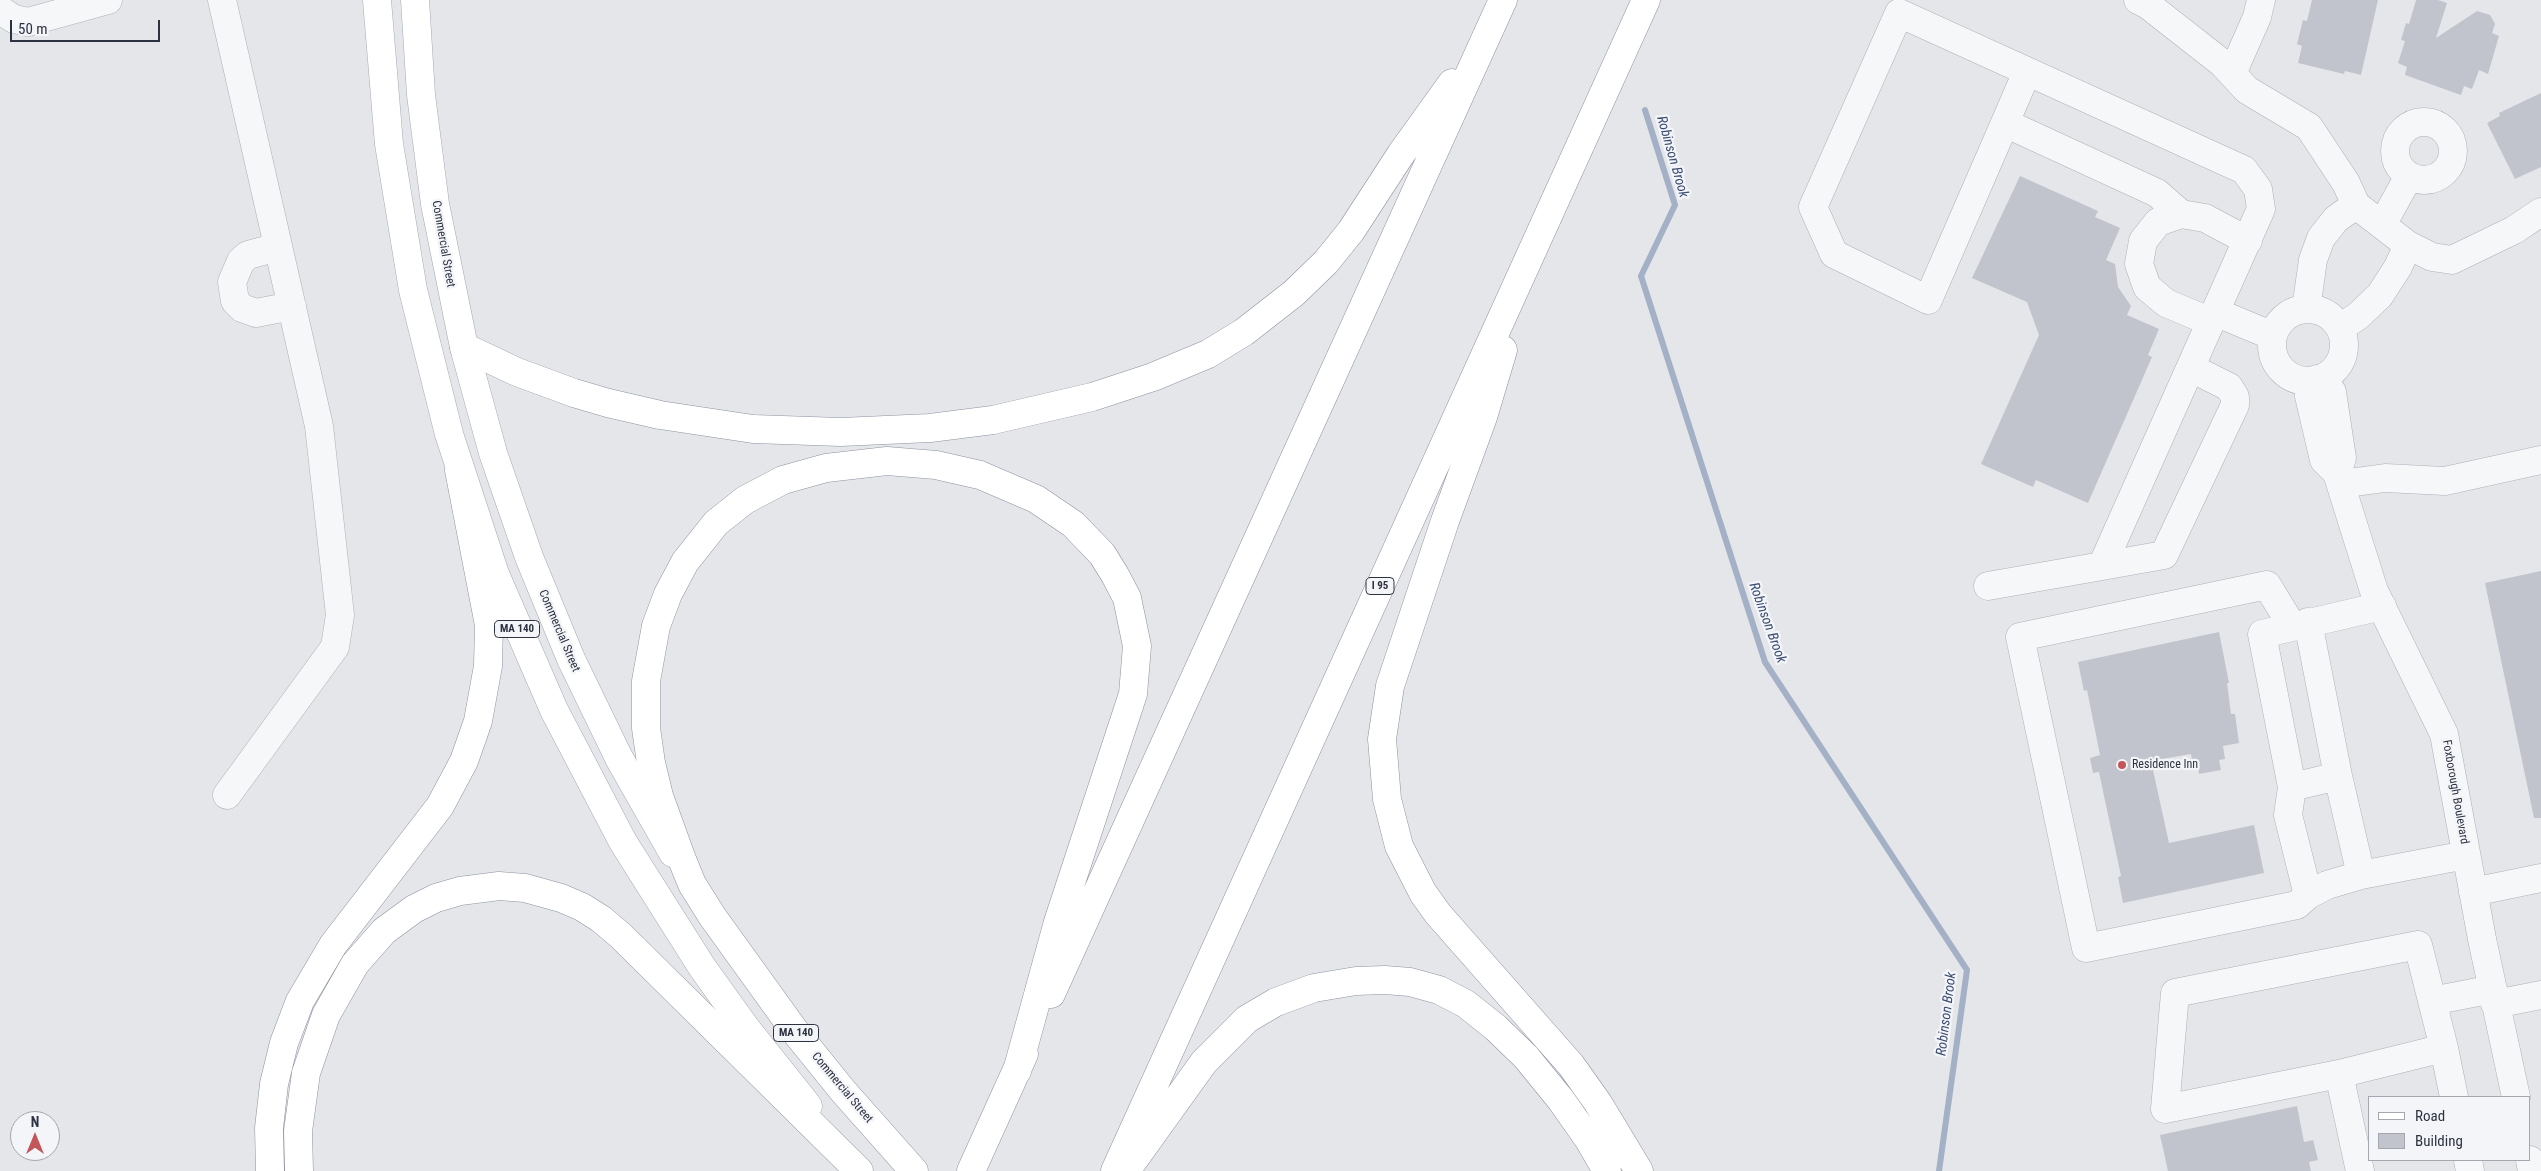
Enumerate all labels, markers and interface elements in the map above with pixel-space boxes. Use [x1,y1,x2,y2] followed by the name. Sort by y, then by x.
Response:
[12,10,162,42] scale bar
[18,20,48,38] text: 50 m
[1652,114,1692,200] water label: Robinson Brook
[428,200,458,288] street label: Commercial Street
[1366,578,1394,594] road number: I 95
[1745,580,1789,666] water label: Robinson Brook
[535,588,583,674] street label: Commercial Street
[494,620,540,638] road number: MA 140
[2439,739,2471,845] street label: Foxborough Boulevard
[2132,758,2198,772] place label: Residence Inn
[2116,759,2128,771] marker: Residence Inn
[1934,971,1960,1057] water label: Robinson Brook
[774,1024,818,1042] road number: MA 140
[808,1050,876,1126] street label: Commercial Street
[2368,1096,2531,1161] legend
[2415,1107,2445,1125] text: Road
[10,1111,60,1161] north arrow
[31,1114,39,1130] text: N
[2415,1132,2463,1150] text: Building

